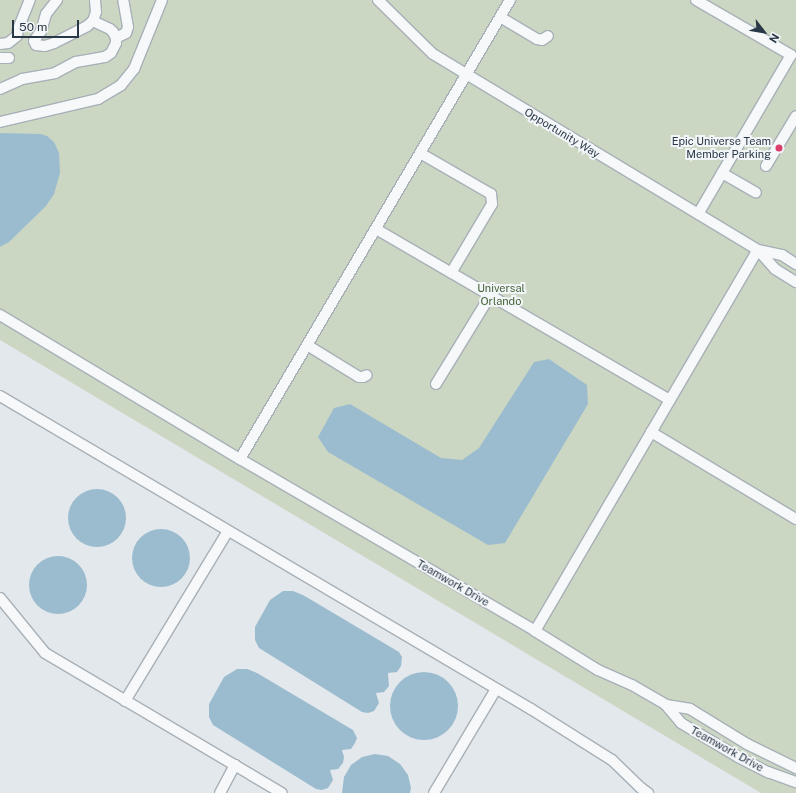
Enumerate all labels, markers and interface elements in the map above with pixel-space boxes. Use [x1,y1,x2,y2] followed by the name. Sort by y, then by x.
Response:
[14,12,81,38] scale bar
[744,12,784,52] north arrow
[19,20,47,34] text: 50 m
[767,31,782,45] text: N
[522,105,602,161] street label: Opportunity Way
[672,135,771,161] place label: Epic Universe Team Member Parking
[774,143,784,153] marker: Epic Universe Team Member Parking
[477,282,525,308] park label: Universal Orlando
[414,557,492,609] street label: Teamwork Drive
[688,723,766,775] street label: Teamwork Drive

